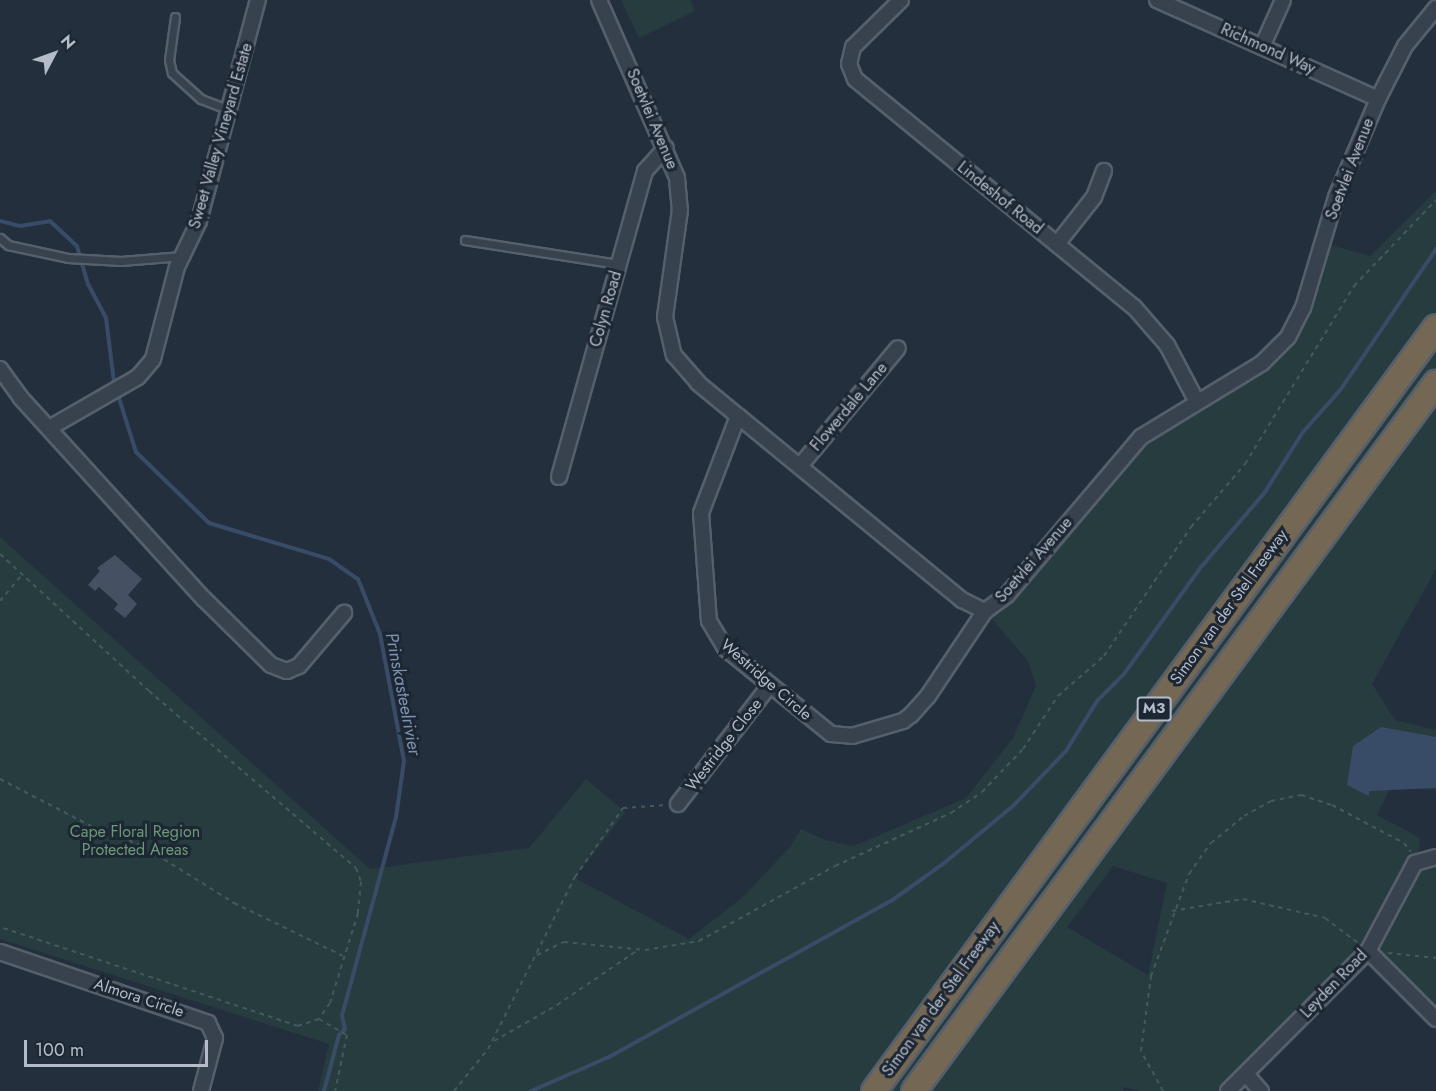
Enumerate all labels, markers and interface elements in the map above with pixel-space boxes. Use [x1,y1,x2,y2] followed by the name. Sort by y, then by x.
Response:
[1218,20,1318,78] street label: Richmond Way
[24,24,84,84] north arrow
[55,30,81,54] text: N
[185,41,257,231] street label: Sweet Valley Vineyard Estate
[622,66,682,172] street label: Soetvlei Avenue
[1322,115,1378,223] street label: Soetvlei Avenue
[953,158,1047,238] street label: Lindeshof Road
[586,269,626,349] street label: Colyn Road
[806,359,892,455] street label: Flowerdale Lane
[992,513,1076,607] street label: Soetvlei Avenue
[1166,526,1292,688] street label: Simon van der Stel Freeway
[381,631,425,757] water label: Prinskasteelrivier
[717,635,815,725] street label: Westridge Circle
[682,695,766,795] street label: Westridge Close
[1136,697,1172,721] road number: M3
[70,822,200,860] park label: Cape Floral Region Protected Areas
[878,918,1004,1080] street label: Simon van der Stel Freeway
[1297,946,1371,1022] street label: Leyden Road
[92,974,186,1022] street label: Almora Circle
[27,1028,212,1066] scale bar
[35,1037,84,1063] text: 100 m

